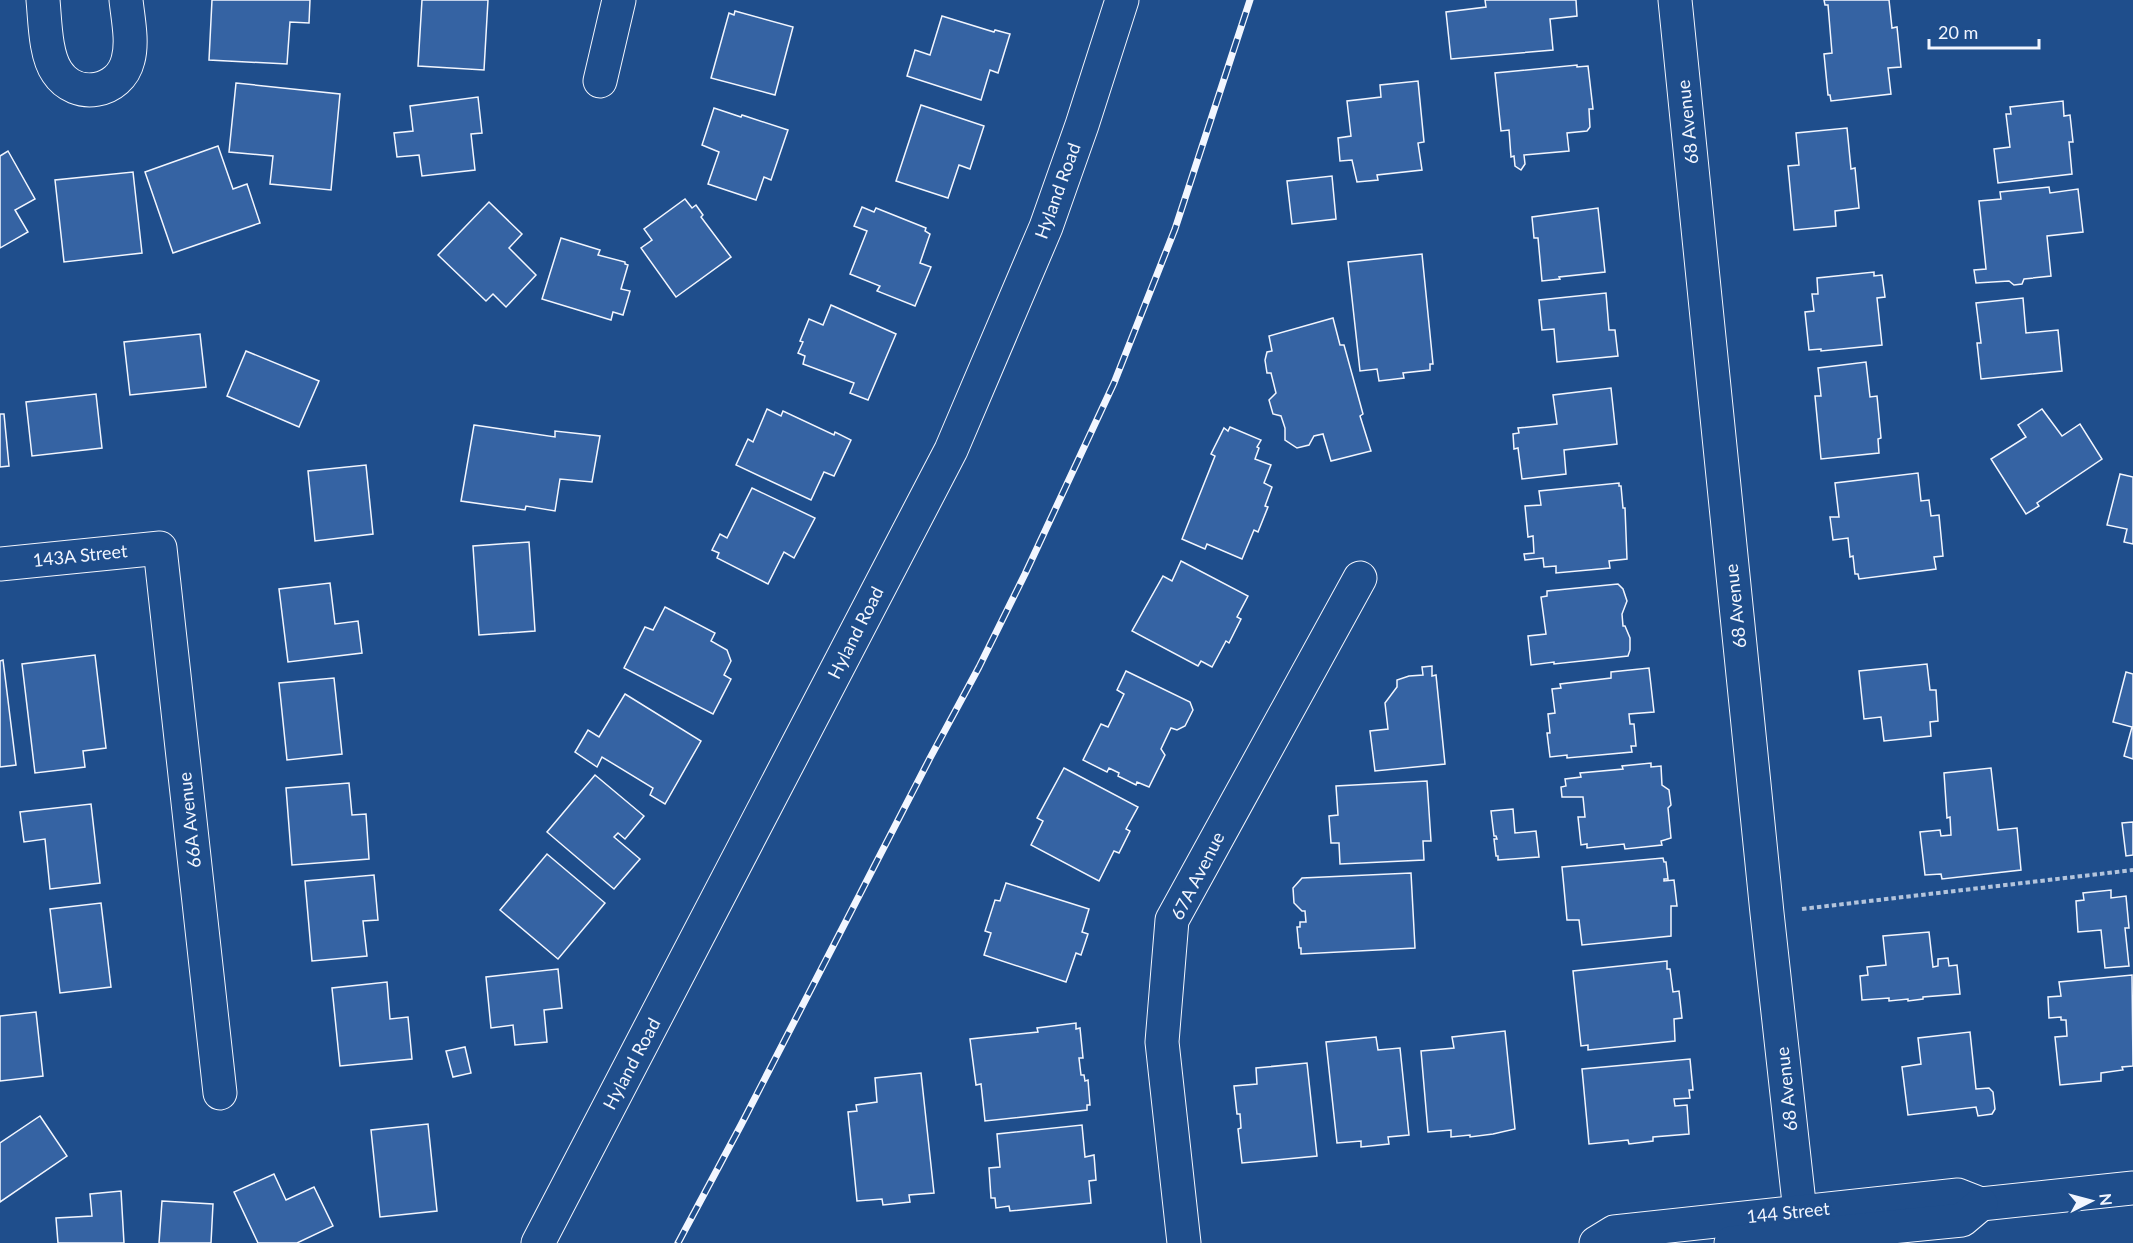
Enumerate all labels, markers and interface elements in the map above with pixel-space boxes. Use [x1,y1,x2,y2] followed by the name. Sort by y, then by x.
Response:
[1929,12,2038,50] scale bar
[1938,21,1978,43] text: 20 m
[1672,79,1702,165] street label: 68 Avenue
[1030,140,1085,242] street label: Hyland Road
[32,539,129,571] street label: 143A Street
[1720,563,1750,649] street label: 68 Avenue
[822,583,888,682] street label: Hyland Road
[173,771,205,869] street label: 66A Avenue
[1166,828,1229,923] street label: 67A Avenue
[598,1014,664,1113] street label: Hyland Road
[1771,1046,1801,1132] street label: 68 Avenue
[2061,1171,2121,1231] north arrow
[2096,1192,2117,1207] text: N
[1745,1197,1831,1227] street label: 144 Street

